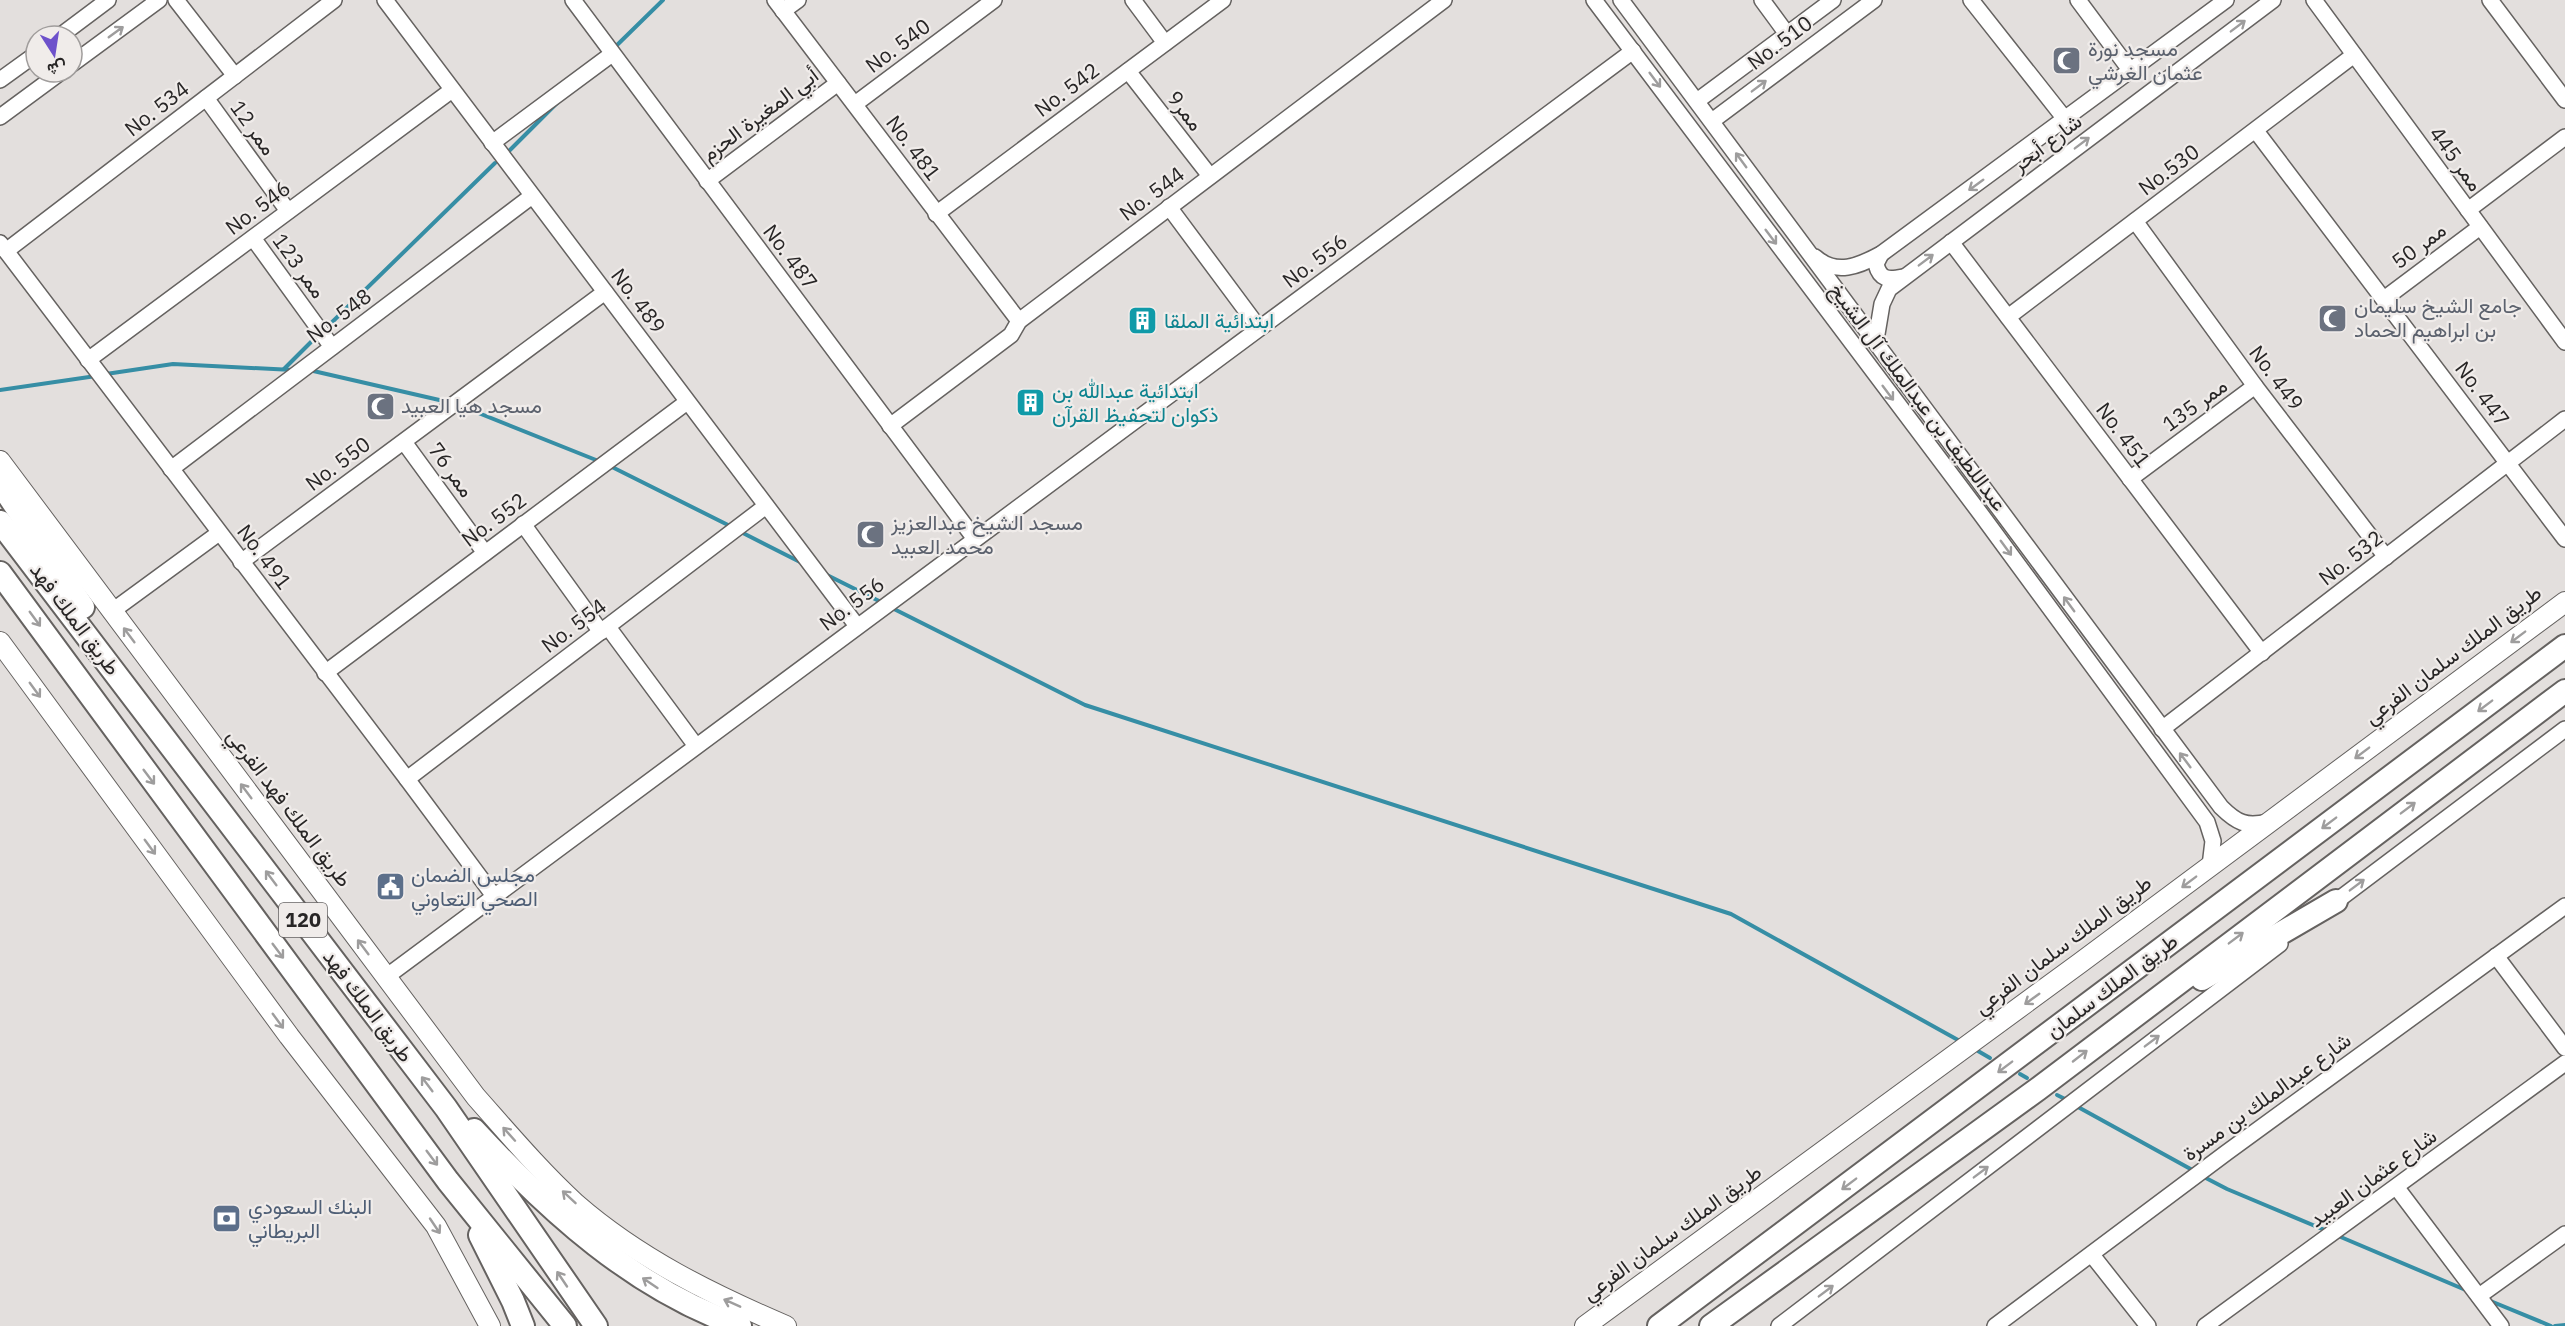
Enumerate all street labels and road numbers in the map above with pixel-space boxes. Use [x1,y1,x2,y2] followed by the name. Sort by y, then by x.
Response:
[1741,9,1818,76] street label: No. 510
[859,12,936,79] street label: No. 540
[1028,56,1105,123] street label: No. 542
[695,61,826,171] street label: أبي المغيرة الحزم
[118,74,194,142] street label: No. 534
[1161,84,1210,136] street label: ممر9
[224,94,283,161] street label: ممر 12
[2005,107,2088,179] street label: شارع أبحر
[880,109,947,186] street label: No. 481
[2424,120,2490,197] street label: ممر 445
[2132,137,2205,201] street label: No.530
[1113,160,1190,227] street label: No. 544
[219,174,296,241] street label: No. 546
[2385,216,2451,275] street label: ممر 50
[757,218,824,295] street label: No. 487
[267,227,333,304] street label: ممر 123
[1276,227,1353,294] street label: No. 556
[605,262,672,339] street label: No. 489
[1823,277,2014,517] street label: عبداللطيف بن عبدالملك آل الشيخ
[300,282,377,349] street label: No. 548
[2243,339,2310,416] street label: No. 449
[2449,355,2516,432] street label: No. 447
[2156,371,2233,437] street label: ممر 135
[2090,396,2157,473] street label: No. 451
[299,430,376,497] street label: No. 550
[422,436,481,503] street label: ممر 76
[455,486,532,553] street label: No. 552
[231,518,298,595] street label: No. 491
[2312,523,2388,591] street label: No. 532
[24,556,127,680] street label: طريق الملك فهد
[813,570,890,637] street label: No. 556
[2358,578,2549,733] street label: طريق الملك سلمان الفرعي
[535,592,612,659] street label: No. 554
[218,722,359,895] street label: طريق الملك فهد الفرعي
[1969,870,2157,1020] street label: طريق الملك سلمان الفرعي
[279,903,327,937] road number: 120
[2041,928,2183,1044] street label: طريق الملك سلمان
[317,943,420,1067] street label: طريق الملك فهد
[2177,1026,2357,1168] street label: شارع عبدالملك بن مسرة
[2303,1121,2442,1234] street label: شارع عثمان العبيد
[1576,1158,1769,1310] street label: طريق الملك سلمان الفرعي

